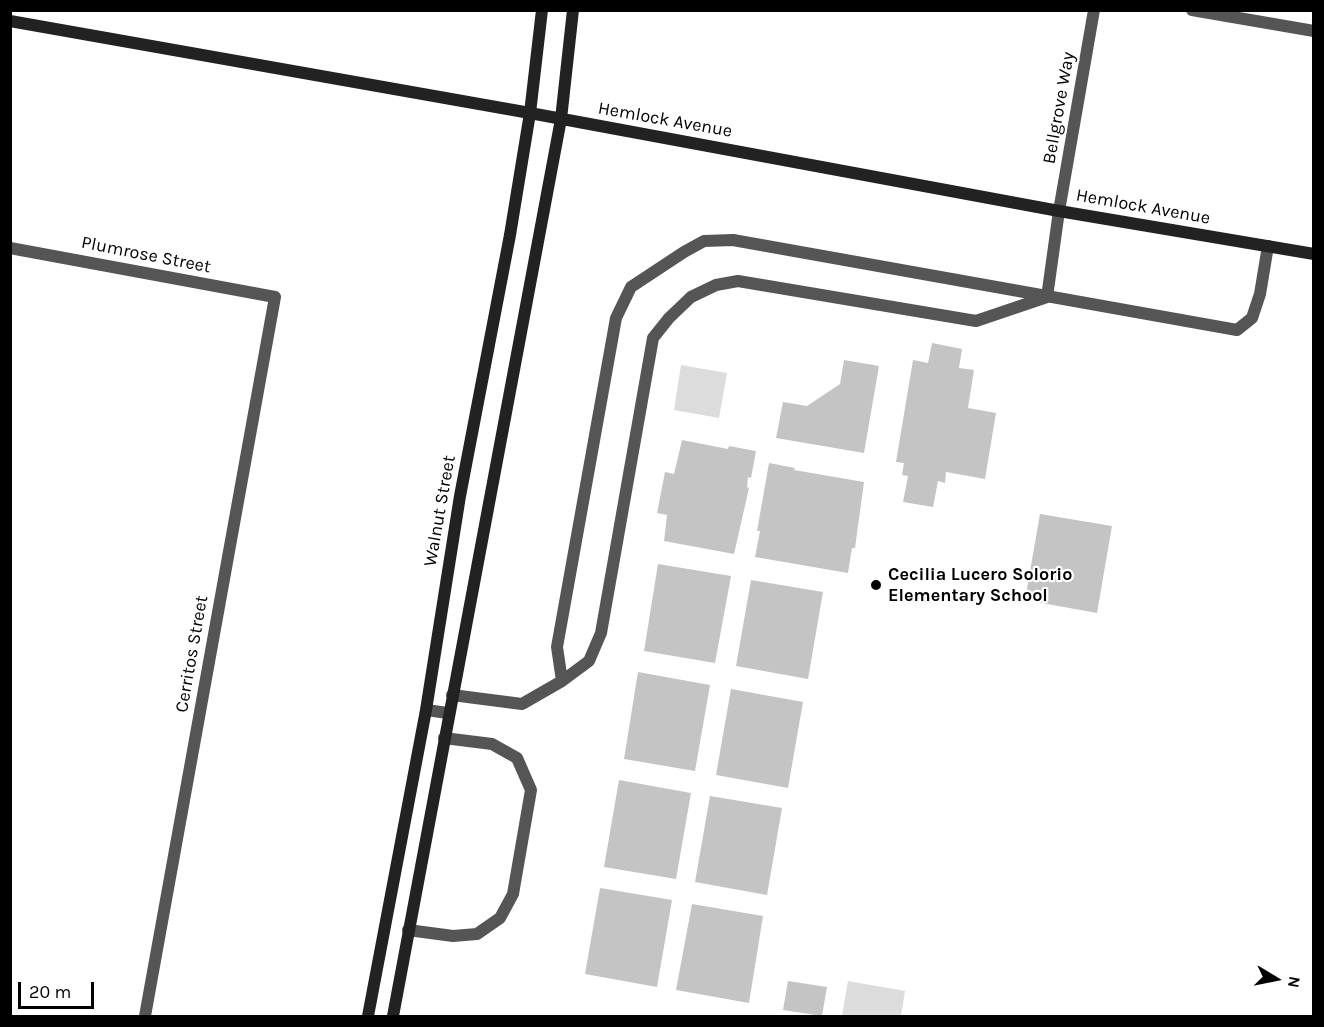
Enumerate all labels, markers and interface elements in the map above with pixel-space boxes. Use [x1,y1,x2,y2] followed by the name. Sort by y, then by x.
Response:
[1039,50,1079,166] street label: Bellgrove Way
[596,98,734,142] street label: Hemlock Avenue
[1074,185,1212,229] street label: Hemlock Avenue
[79,232,213,278] street label: Plumrose Street
[420,454,460,568] street label: Walnut Street
[888,564,1072,606] place label: Cecilia Lucero Solorio Elementary School
[869,578,883,592] marker: Cecilia Lucero Solorio Elementary School
[171,594,213,714] street label: Cerritos Street
[1246,949,1306,1009] north arrow
[21,970,98,1008] scale bar
[1284,975,1305,990] text: N
[29,981,71,1003] text: 20 m

